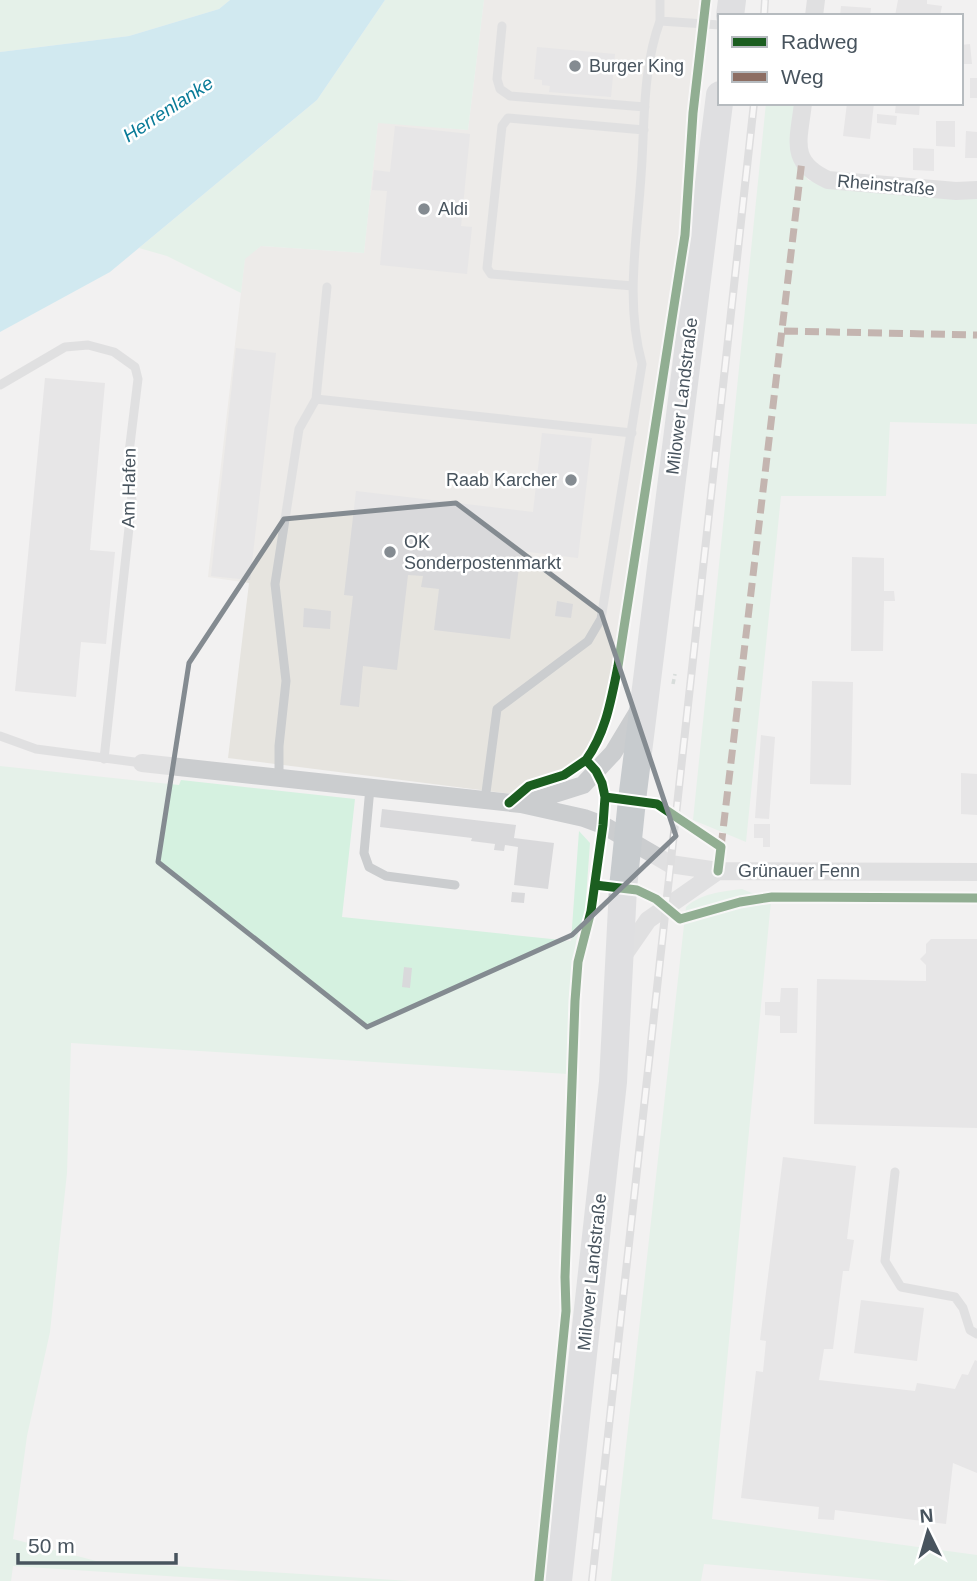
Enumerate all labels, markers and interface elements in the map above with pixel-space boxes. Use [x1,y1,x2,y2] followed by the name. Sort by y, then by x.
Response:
[718,14,963,105] legend
[781,30,858,53] text: Radweg
[589,56,684,76] place label: Burger King
[567,58,583,74] marker: Burger King
[781,65,824,88] text: Weg
[119,72,217,146] water label: Herrenlanke
[836,171,936,199] street label: Rheinstraße
[438,199,468,219] place label: Aldi
[416,201,432,217] marker: Aldi
[662,316,702,476] street label: Milower Landstraße
[118,448,140,528] street label: Am Hafen
[446,470,557,490] place label: Raab Karcher
[563,472,579,488] marker: Raab Karcher
[404,532,561,573] place label: OK Sonderpostenmarkt
[382,544,398,560] marker: OK Sonderpostenmarkt
[738,861,860,881] street label: Grünauer Fenn
[574,1192,610,1352] street label: Milower Landstraße
[893,1497,963,1567] north arrow
[919,1505,934,1527] text: N
[18,1522,175,1566] scale bar
[28,1534,75,1557] text: 50 m

